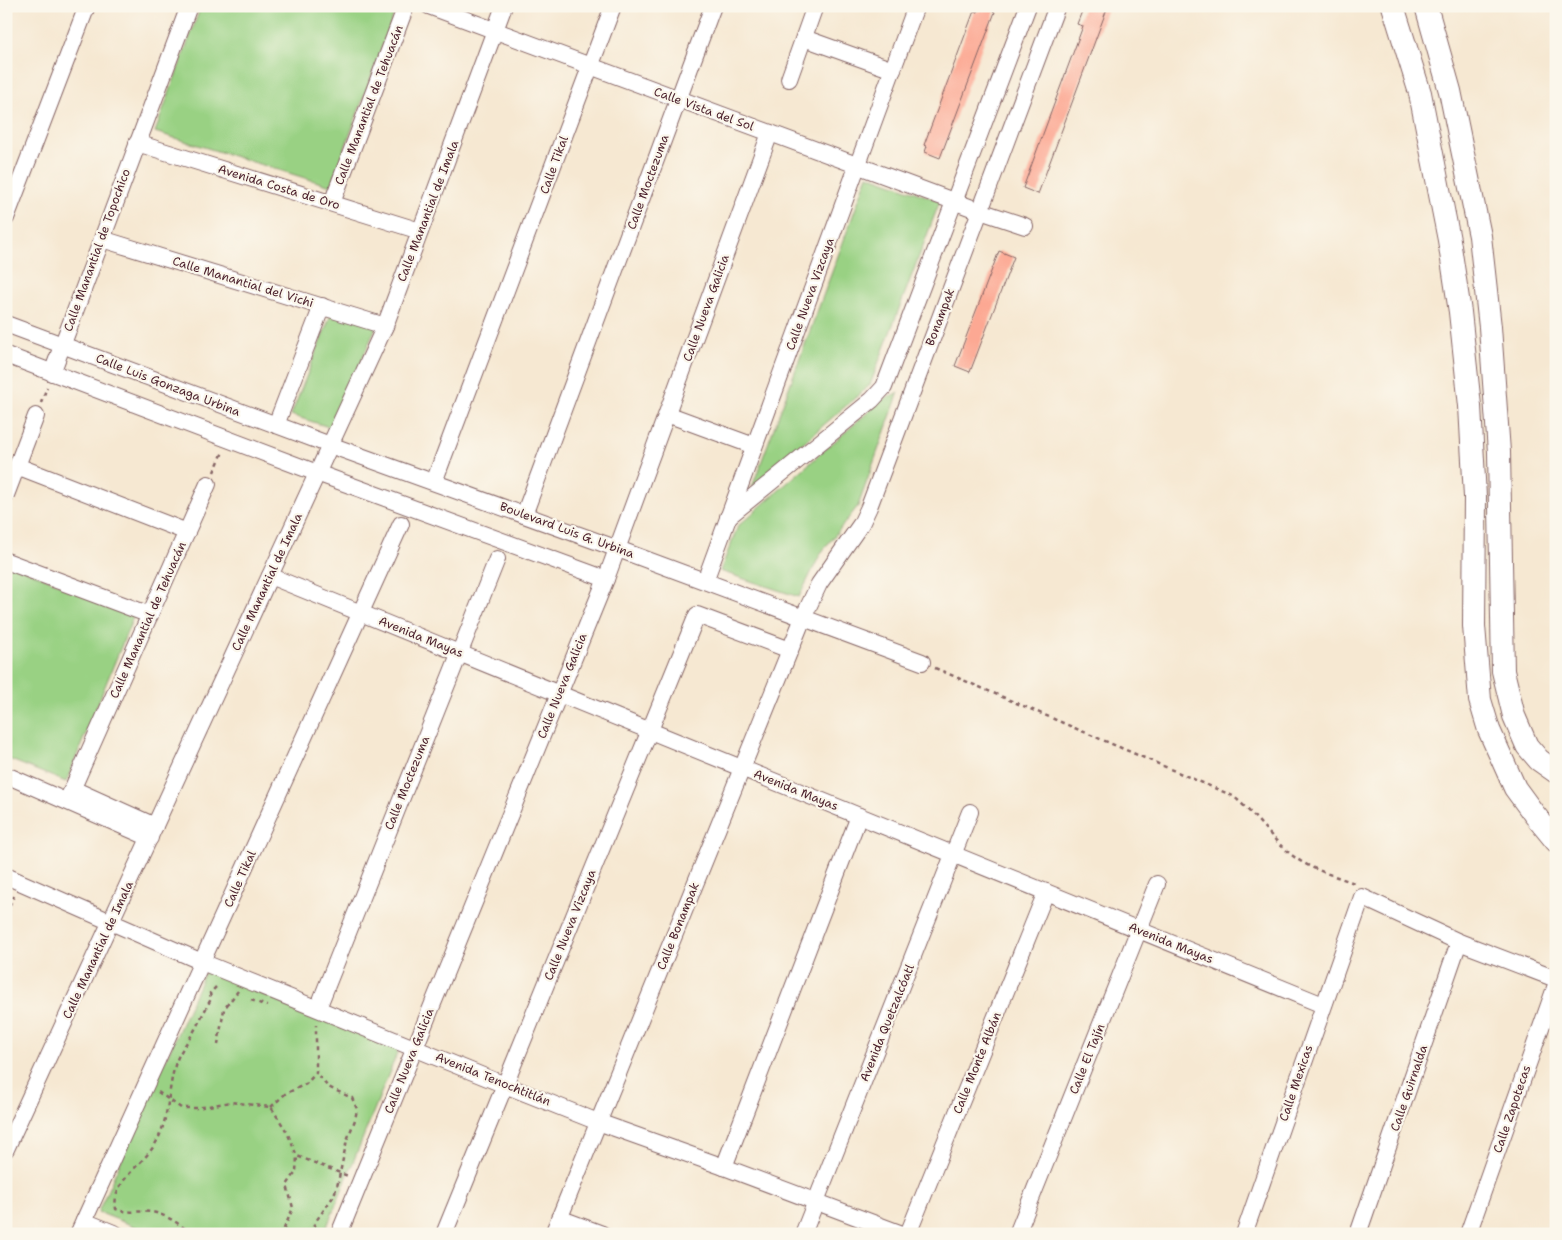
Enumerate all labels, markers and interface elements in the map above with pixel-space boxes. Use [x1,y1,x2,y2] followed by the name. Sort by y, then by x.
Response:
[331,23,407,187] street label: Calle Manantial de Tehuacán
[652,83,757,135] street label: Calle Vista del Sol
[623,132,673,232] street label: Calle Moctezuma
[536,133,572,196] street label: Calle Tikal
[394,137,463,284] street label: Calle Manantial de Imala
[216,161,342,213] street label: Avenida Costa de Oro
[60,166,134,334] street label: Calle Manantial de Topochico
[782,235,838,352] street label: Calle Nueva Vizcaya
[679,252,733,364] street label: Calle Nueva Galicia
[170,253,316,311] street label: Calle Manantial del Vichi
[922,286,958,348] street label: Bonampak
[93,350,243,420] street label: Calle Luis Gonzaga Urbina
[498,498,637,562] street label: Boulevard Luis G. Urbina
[228,510,306,654] street label: Calle Manantial de Imala
[106,539,190,701] street label: Calle Manantial de Tehuacán
[376,613,466,661] street label: Avenida Mayas
[534,630,591,741] street label: Calle Nueva Galicia
[381,733,433,832] street label: Calle Moctezuma
[751,766,841,814] street label: Avenida Mayas
[220,848,260,910] street label: Calle Tikal
[540,867,600,983] street label: Calle Nueva Vizcaya
[59,878,137,1022] street label: Calle Manantial de Imala
[653,880,703,972] street label: Calle Bonampak
[1126,919,1216,967] street label: Avenida Mayas
[856,962,918,1084] street label: Avenida Quetzalcóatl
[381,1005,438,1116] street label: Calle Nueva Galicia
[949,1010,1005,1116] street label: Calle Monte Albán
[1066,1021,1108,1097] street label: Calle El Tajín
[1387,1042,1431,1133] street label: Calle Guirnalda
[1275,1043,1317,1123] street label: Calle Mexicas
[433,1049,553,1109] street label: Avenida Tenochtitlán
[1489,1063,1535,1155] street label: Calle Zapotecas

